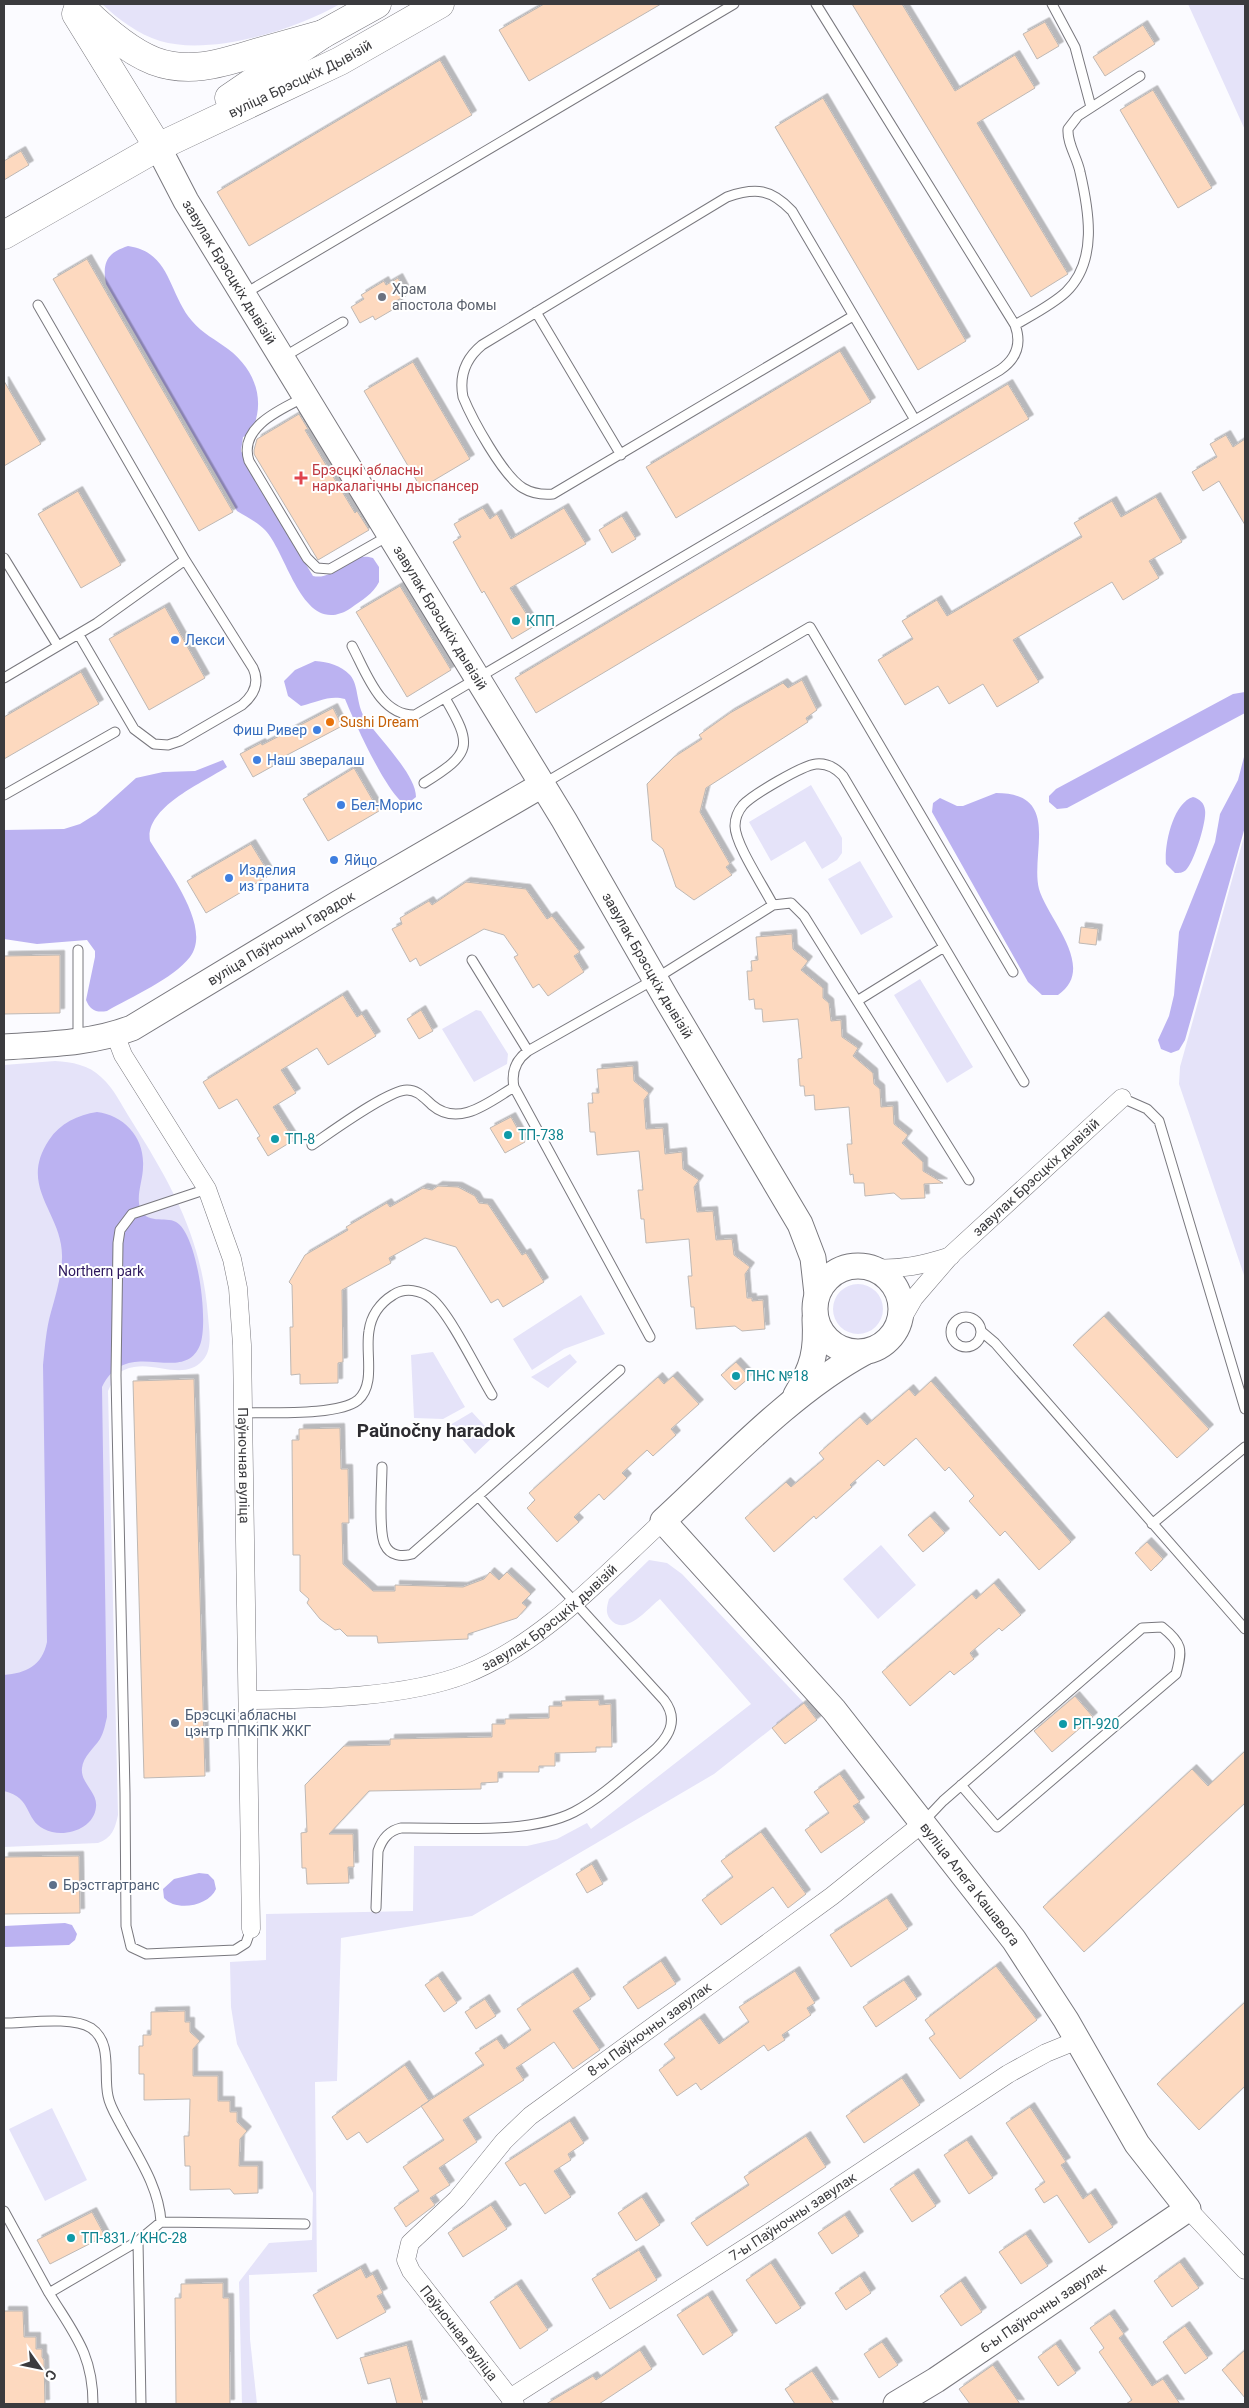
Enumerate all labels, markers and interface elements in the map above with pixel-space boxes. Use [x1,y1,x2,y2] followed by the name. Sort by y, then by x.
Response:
[226,37,375,121] street label: вуліца Брэсцкіх Дывізій
[179,197,280,347] street label: завулак Брэсцкіх дывізій
[392,281,497,313] place label: Храм апостола Фомы
[376,291,388,303] marker: Храм апостола Фомы
[312,462,479,494] place label: Брэсцкі абласны наркалагічны дыспансер
[294,471,308,485] marker: Брэсцкі абласны наркалагічны дыспансер
[390,542,491,693] street label: завулак Брэсцкіх дывізій
[526,613,555,629] place label: КПП
[510,615,522,627] marker: КПП
[185,632,225,648] place label: Лекси
[169,634,181,646] marker: Лекси
[340,714,419,730] place label: Sushi Dream
[324,716,336,728] marker: Sushi Dream
[233,722,307,738] place label: Фиш Ривер
[311,724,323,736] marker: Фиш Ривер
[267,752,364,768] place label: Наш звералаш
[251,754,263,766] marker: Наш звералаш
[351,797,423,813] place label: Бел-Морис
[335,799,347,811] marker: Бел-Морис
[344,852,377,868] place label: Яйцо
[328,854,340,866] marker: Яйцо
[239,862,309,894] place label: Изделия из гранита
[223,872,235,884] marker: Изделия из гранита
[205,887,358,989] street label: вуліца Паўночны Гарадок
[599,889,696,1042] street label: завулак Брэсцкіх дывізій
[969,1115,1103,1239] street label: завулак Брэсцкіх дывізій
[518,1127,564,1143] place label: ТП-738
[502,1129,514,1141] marker: ТП-738
[285,1131,315,1147] place label: ТП-8
[269,1133,281,1145] marker: ТП-8
[58,1263,145,1279] park label: Northern park
[746,1368,809,1384] place label: ПНС №18
[730,1370,742,1382] marker: ПНС №18
[235,1407,253,1524] street label: Паўночная вуліца
[357,1419,516,1442] district label: Paŭnočny haradok
[479,1561,620,1674] street label: завулак Брэсцкіх дывізій
[185,1707,312,1739] place label: Брэсцкі абласны цэнтр ППКіПК ЖКГ
[1073,1716,1119,1732] place label: РП-920
[169,1717,181,1729] marker: Брэсцкі абласны цэнтр ППКіПК ЖКГ
[1057,1718,1069,1730] marker: РП-920
[917,1819,1023,1949] street label: вуліца Алега Кашавога
[63,1877,160,1893] place label: Брэстгартранс
[47,1879,59,1891] marker: Брэстгартранс
[584,1979,714,2079] street label: 8-ы Паўночны завулак
[726,2169,860,2264] street label: 7-ы Паўночны завулак
[81,2230,187,2246] place label: ТП-831 / КНС-28
[65,2232,77,2244] marker: ТП-831 / КНС-28
[977,2260,1109,2356] street label: 6-ы Паўночны завулак
[417,2282,501,2384] street label: Паўночная вуліца
[15,2343,65,2393] north arrow
[42,2367,60,2383] text: С

